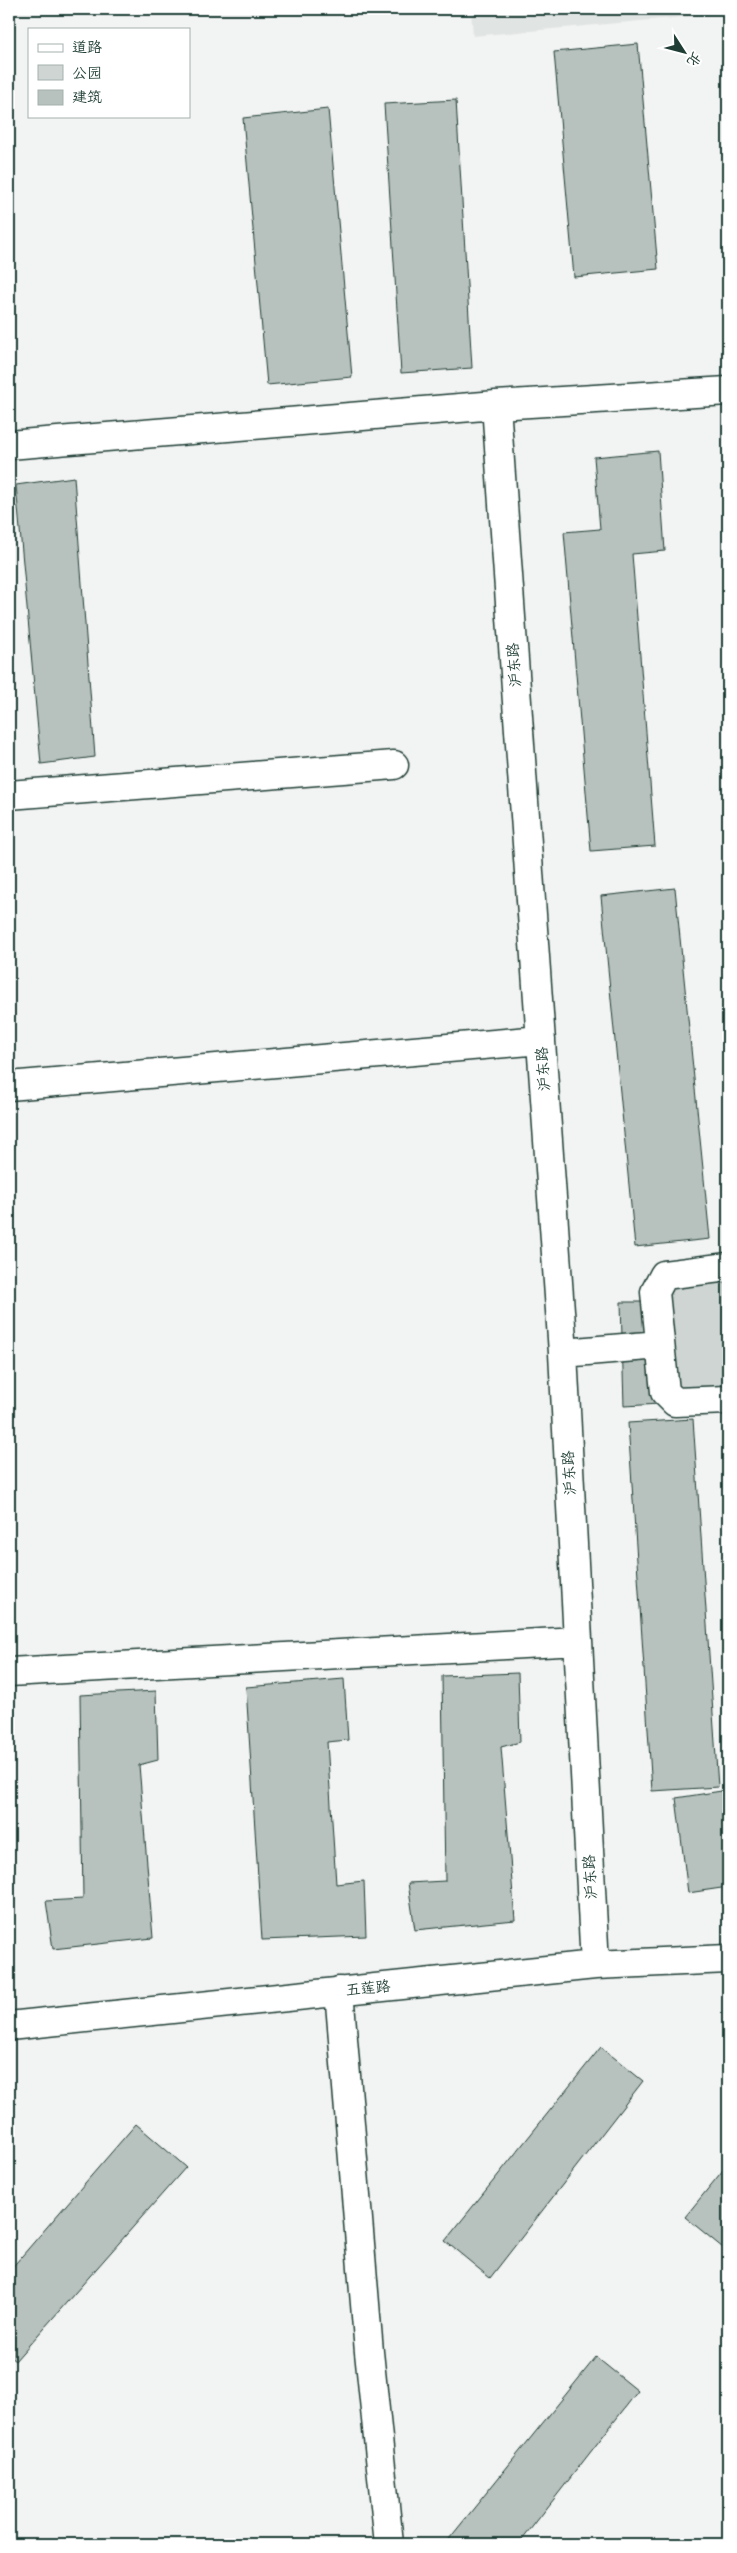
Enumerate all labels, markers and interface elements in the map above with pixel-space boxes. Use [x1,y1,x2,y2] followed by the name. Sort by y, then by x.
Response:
[28,28,190,118] legend
[660,28,710,78] north arrow
[72,36,102,60] text: 道路
[681,47,707,71] text: 北
[72,62,102,86] text: 公园
[72,86,102,110] text: 建筑
[501,642,529,688] street label: 沪东路
[530,1046,558,1092] street label: 沪东路
[557,1450,583,1496] street label: 沪东路
[578,1854,604,1900] street label: 沪东路
[344,1975,392,2003] street label: 五莲路

